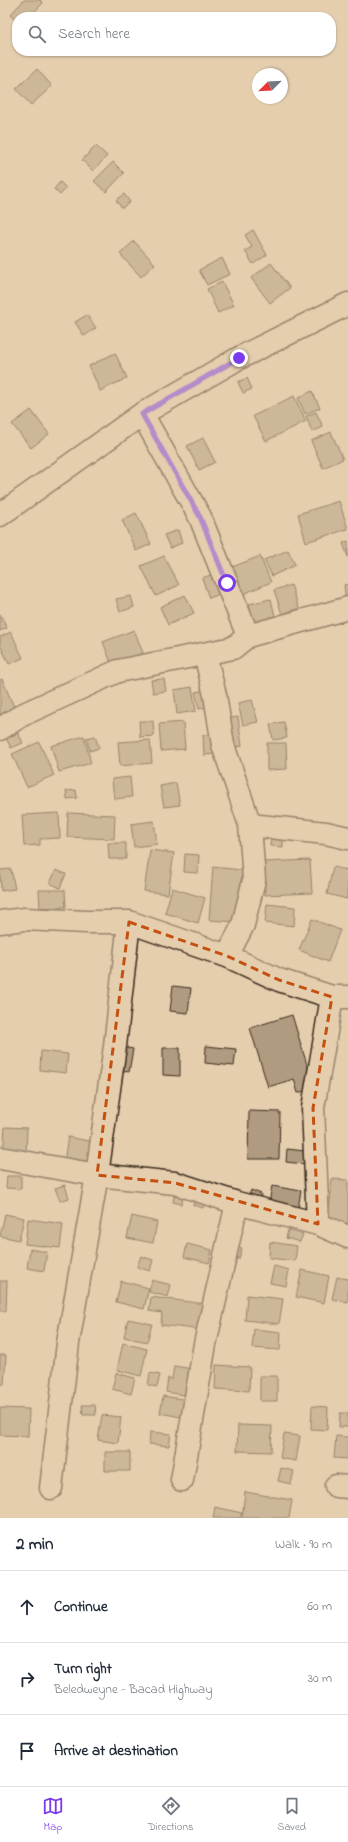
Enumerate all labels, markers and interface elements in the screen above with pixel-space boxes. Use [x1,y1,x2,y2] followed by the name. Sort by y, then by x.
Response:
[12,12,336,56] search box
[26,23,48,45] icon: search
[58,23,130,45] text: Search here
[252,68,288,104] north arrow
[230,349,248,367] route end
[218,574,236,592] route start
[16,1532,53,1557] text: 2 min
[275,1535,332,1554] text: Walk · 90 m
[16,1596,38,1618] icon: ahead
[54,1596,108,1618] text: Continue
[307,1597,332,1616] text: 60 m
[54,1658,112,1680] text: Turn right
[16,1668,38,1690] icon: right
[308,1669,332,1688] text: 30 m
[54,1680,212,1699] text: Beledweyne - Bacad Highway
[16,1740,38,1762] icon: arrive
[54,1740,178,1762] text: Arrive at destination
[42,1795,64,1835] tab: Map
[148,1795,193,1835] tab: Directions
[277,1795,306,1835] tab: Saved

